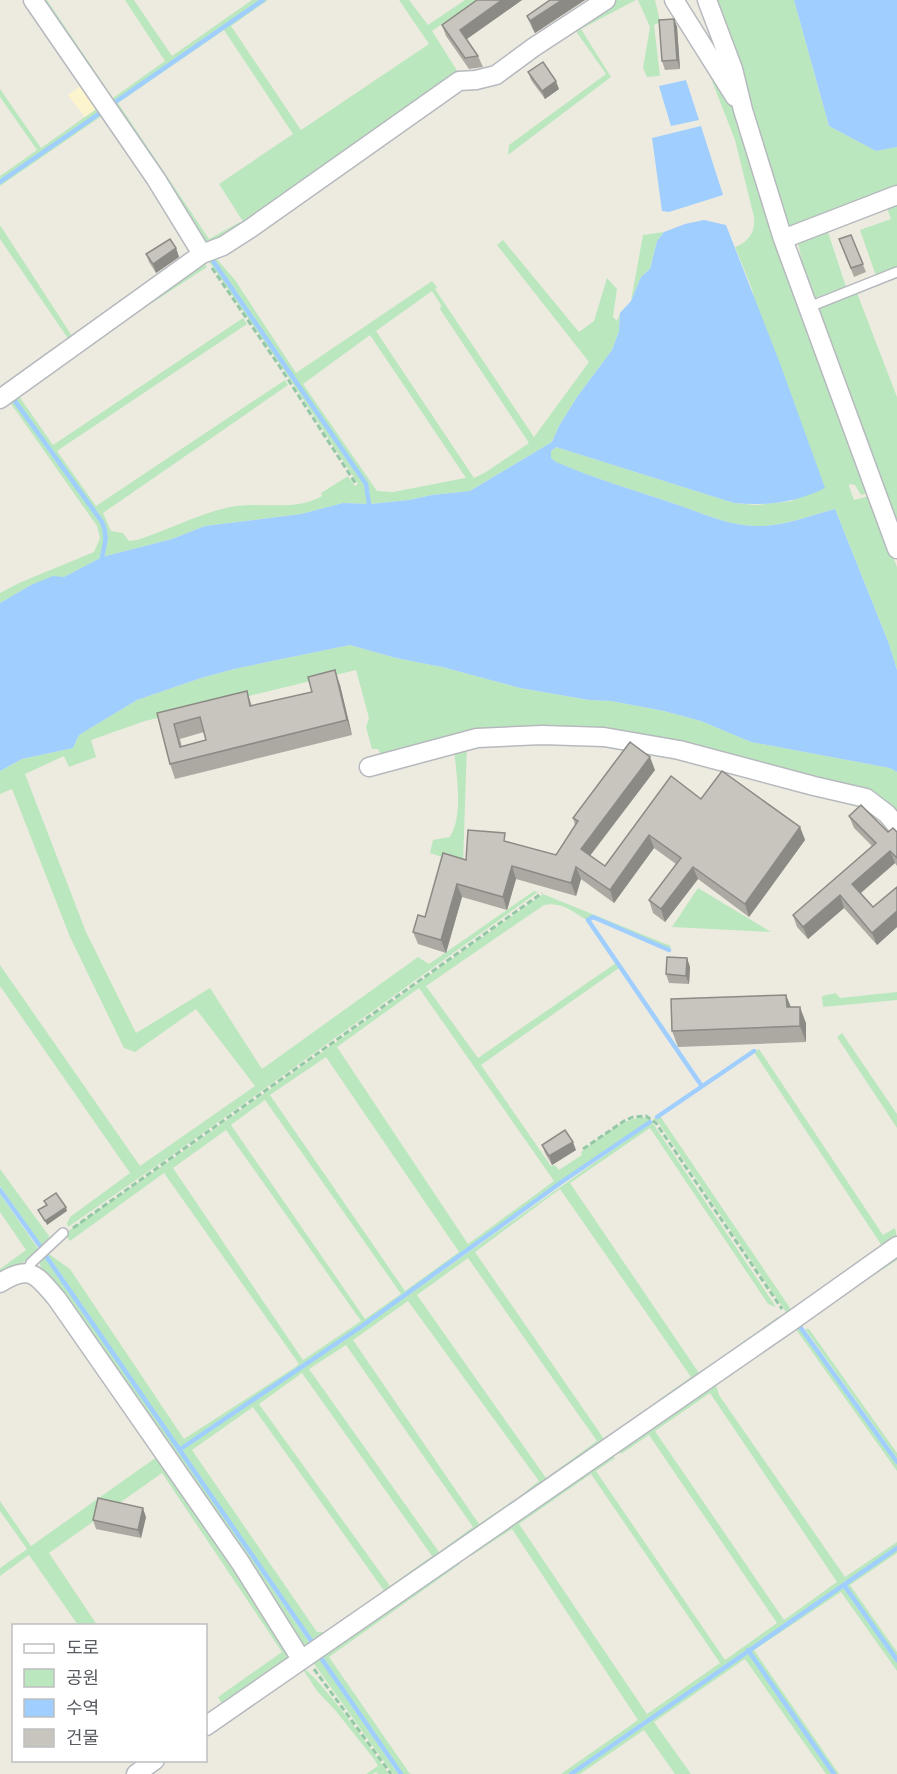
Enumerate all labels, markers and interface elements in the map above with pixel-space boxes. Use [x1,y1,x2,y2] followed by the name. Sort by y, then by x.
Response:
[12,1624,207,1762] legend
[66,1636,99,1659] text: 도로
[66,1666,99,1689] text: 공원
[66,1696,99,1719] text: 수역
[66,1726,99,1749] text: 건물

